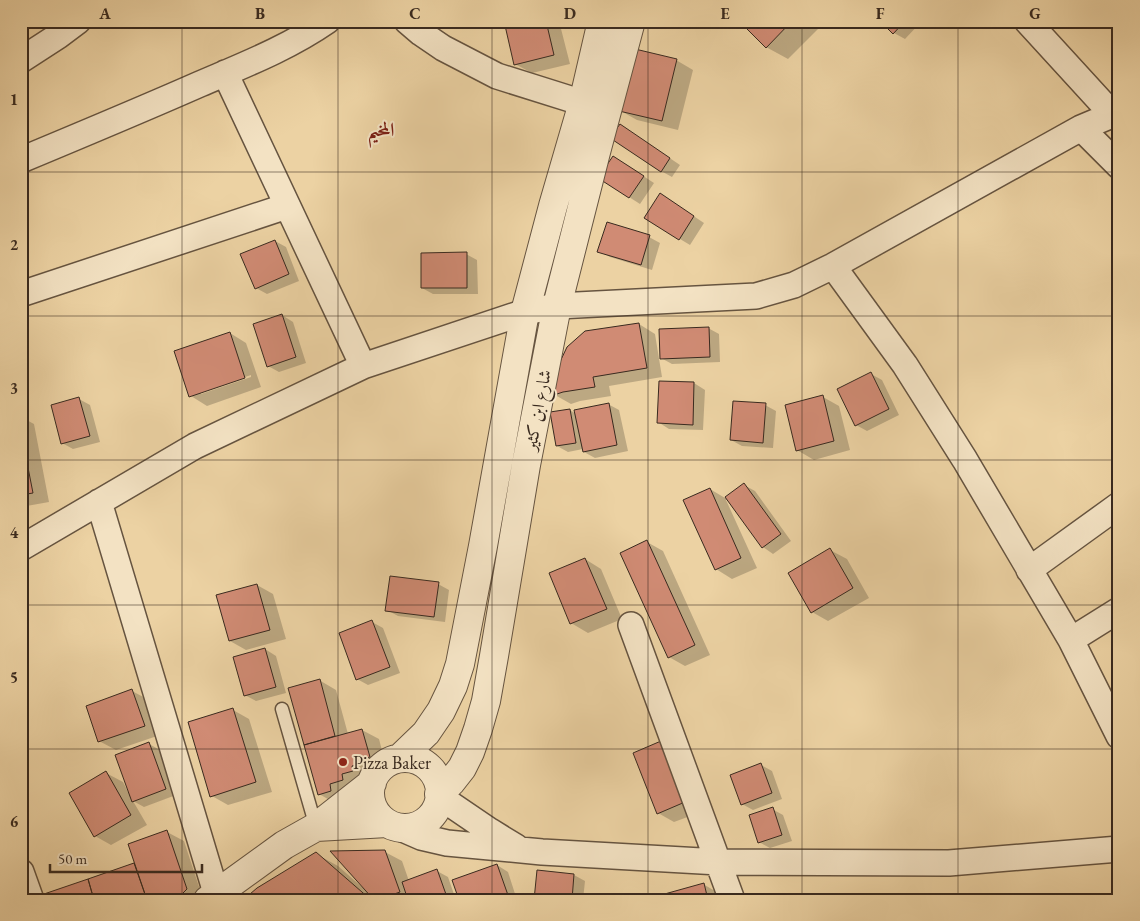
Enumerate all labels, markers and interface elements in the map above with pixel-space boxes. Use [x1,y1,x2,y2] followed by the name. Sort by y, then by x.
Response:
[98,3,111,24] text: A
[255,3,265,24] text: B
[409,3,421,24] text: C
[564,3,576,24] text: D
[720,3,730,24] text: E
[876,3,885,24] text: F
[1029,3,1041,24] text: G
[10,89,18,110] text: 1
[368,117,394,148] district label: المخيم
[10,234,19,255] text: 2
[518,368,560,455] street label: شارع ابن كثير
[10,378,18,399] text: 3
[10,522,19,543] text: 4
[10,667,18,688] text: 5
[353,751,431,774] place label: Pizza Baker
[337,756,349,768] marker: Pizza Baker
[10,811,19,832] text: 6
[50,841,202,873] scale bar
[58,849,87,868] text: 50 m

